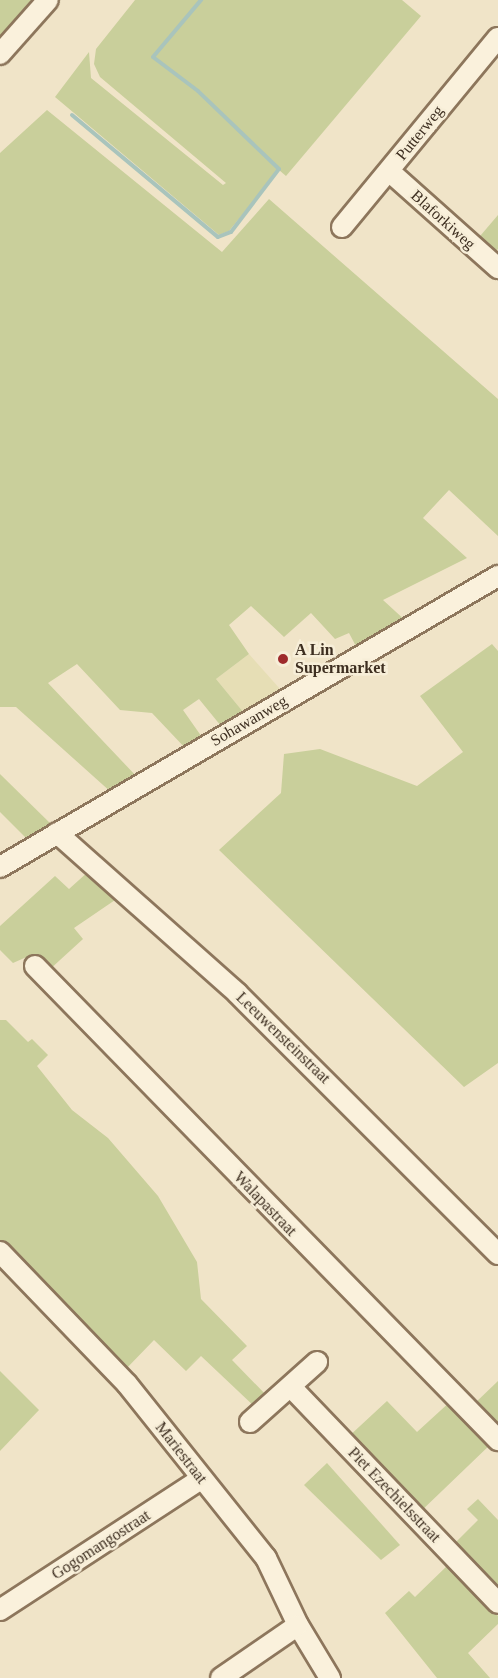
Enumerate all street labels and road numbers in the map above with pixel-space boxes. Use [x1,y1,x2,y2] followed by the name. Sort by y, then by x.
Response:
[392,102,448,164] street label: Putterweg
[407,186,479,254] street label: Blaforkiweg
[207,691,291,751] street label: Sohawanweg
[232,988,334,1088] street label: Leeuwensteinstraat
[230,1168,300,1240] street label: Walapastraat
[151,1418,211,1488] street label: Mariestraat
[344,1443,444,1547] street label: Piet Ezechielsstraat
[48,1506,154,1584] street label: Gogomangostraat

